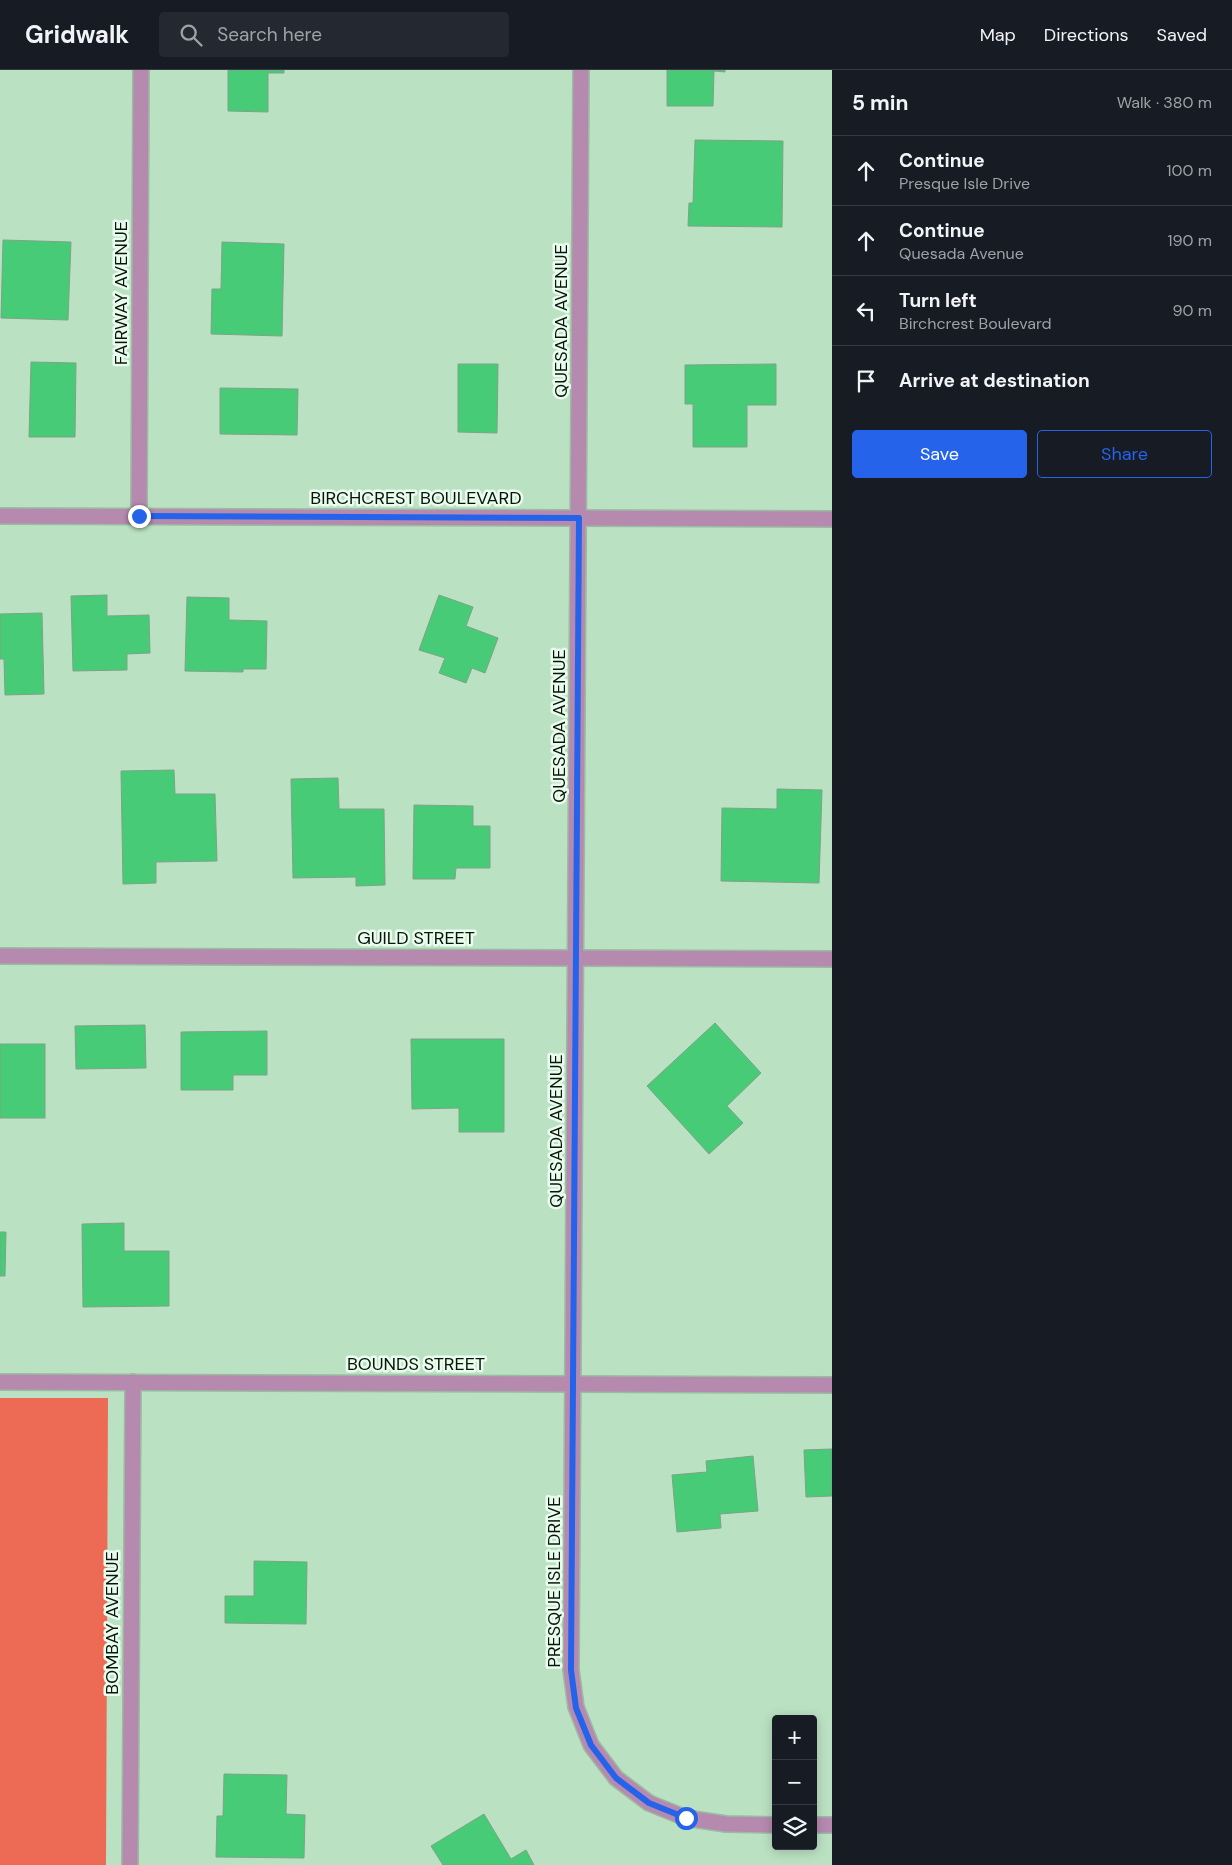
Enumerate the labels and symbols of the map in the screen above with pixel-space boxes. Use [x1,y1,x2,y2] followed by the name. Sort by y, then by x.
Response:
[109,221,133,365] street label: FAIRWAY AVENUE
[549,244,573,398] street label: QUESADA AVENUE
[310,486,522,510] street label: BIRCHCREST BOULEVARD
[128,505,151,528] route end
[547,649,571,803] street label: QUESADA AVENUE
[357,926,475,950] street label: GUILD STREET
[544,1054,568,1208] street label: QUESADA AVENUE
[347,1352,485,1376] street label: BOUNDS STREET
[542,1496,566,1668] street label: PRESQUE ISLE DRIVE
[100,1551,124,1695] street label: BOMBAY AVENUE
[675,1807,698,1830] route start

